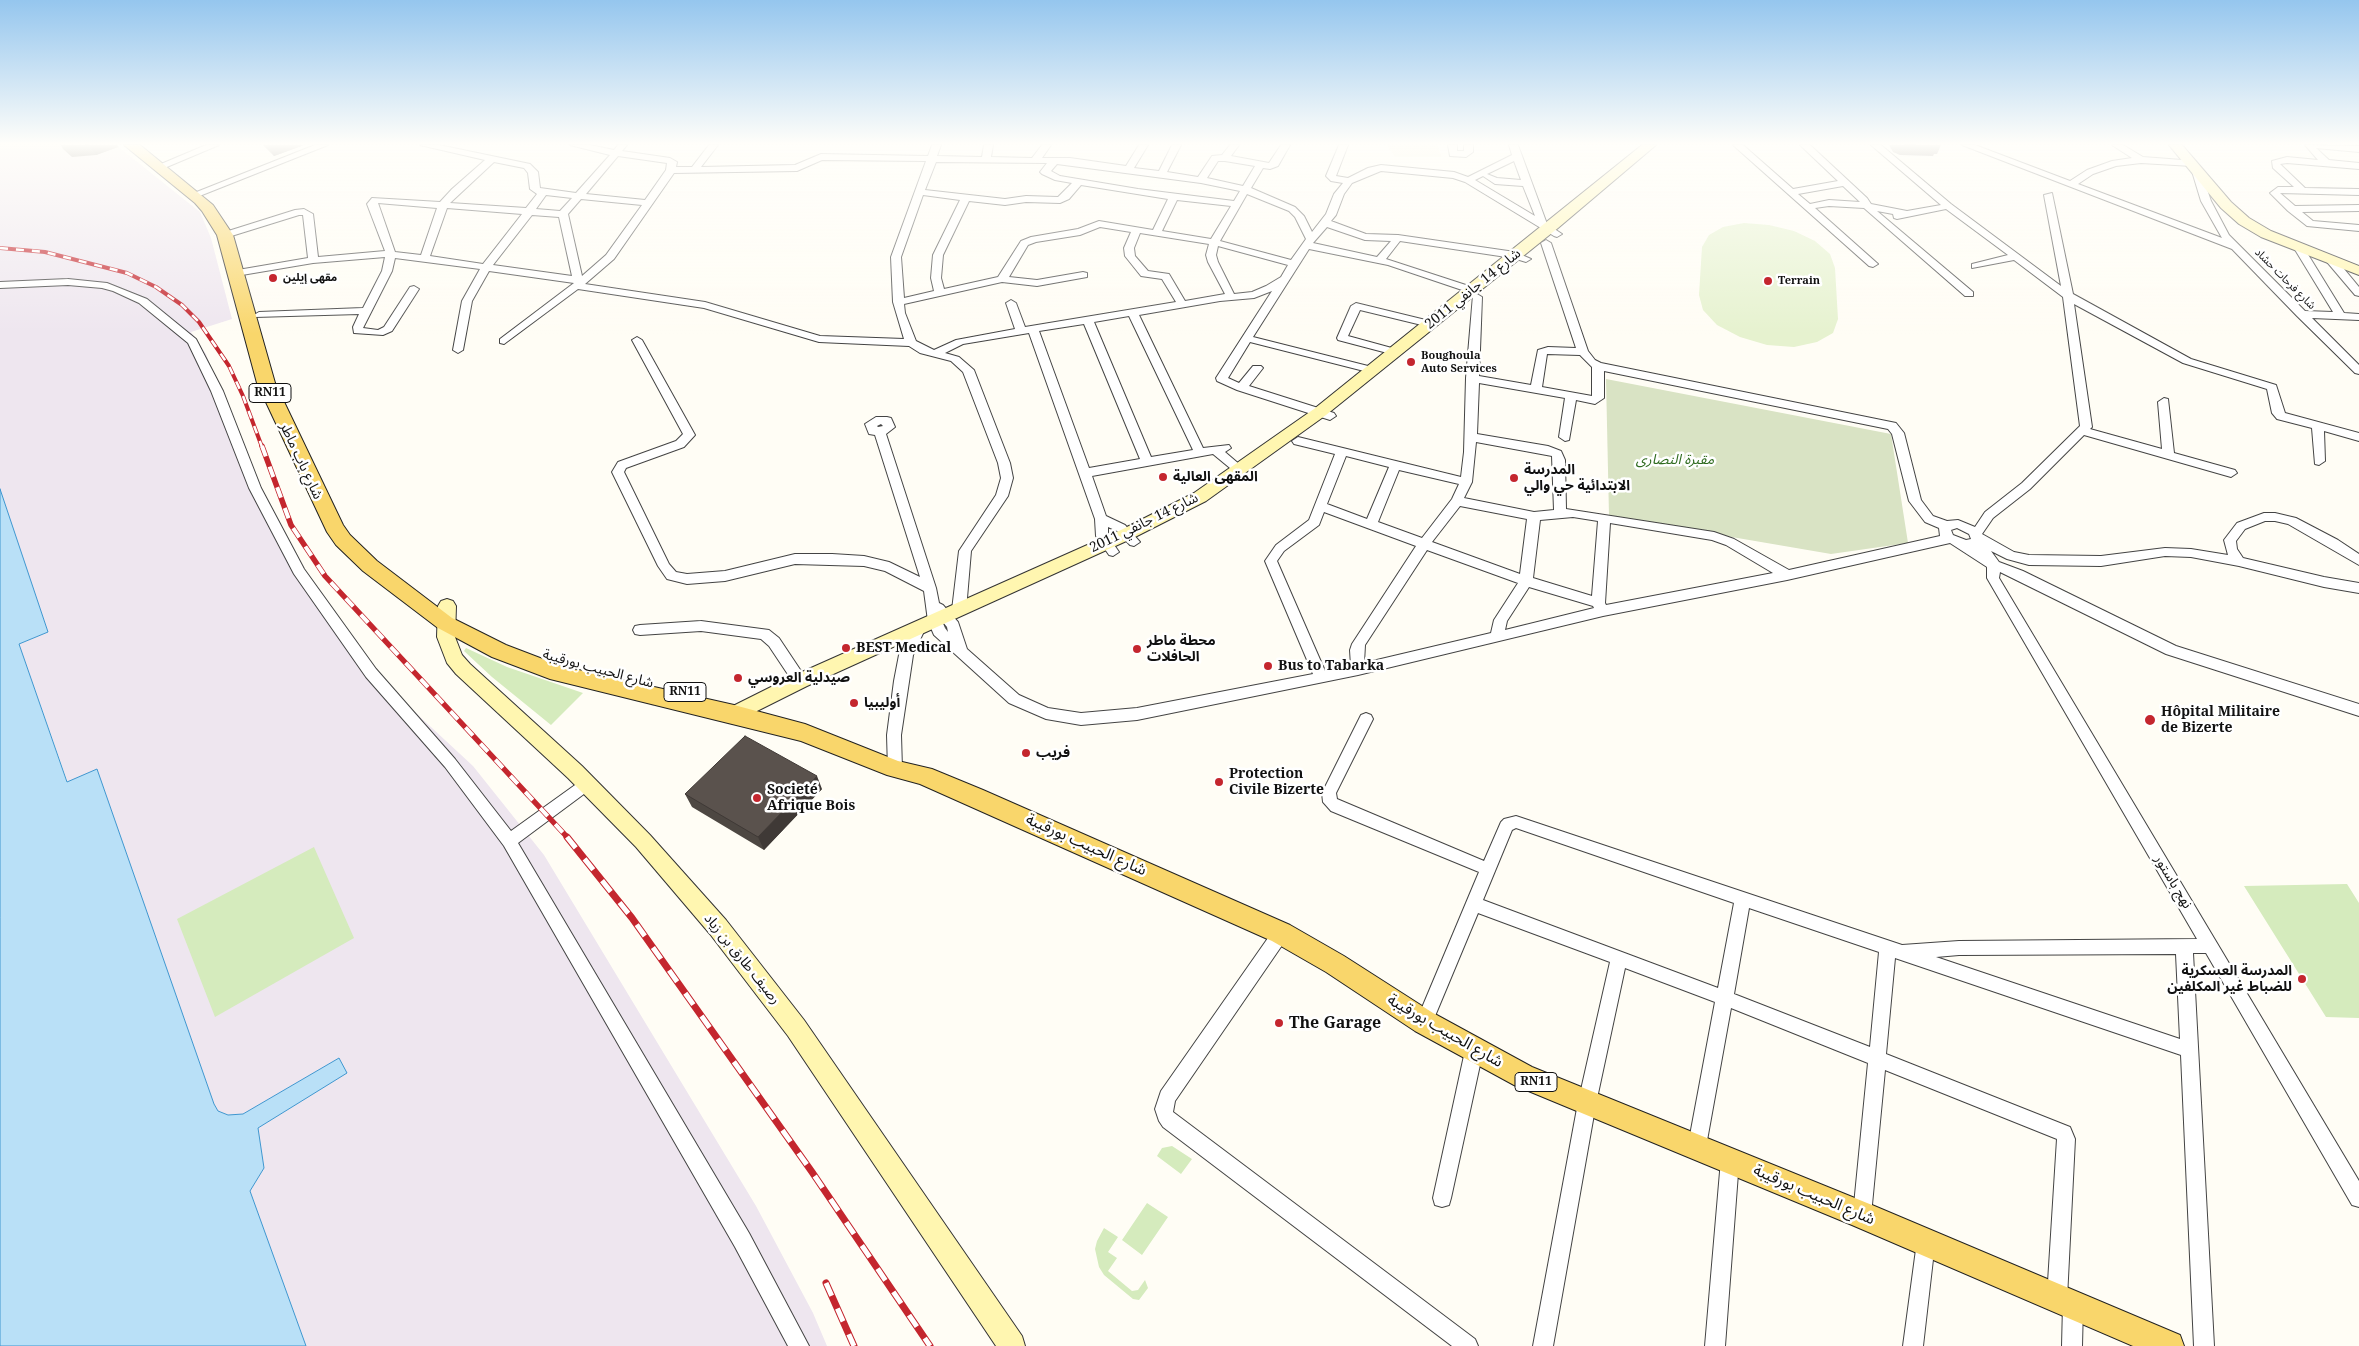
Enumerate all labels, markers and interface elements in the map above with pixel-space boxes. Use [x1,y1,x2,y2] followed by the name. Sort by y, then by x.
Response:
[1422,245,1524,333] street label: شارع 14 جانفي 2011
[2252,246,2318,312] street label: شارع فرحات حشاد
[283,271,337,285] place label: مقهى إيلين
[267,272,279,284] marker: مقهى إيلين
[1778,274,1820,288] place label: Terrain
[1762,275,1774,287] marker: Terrain
[1421,349,1497,375] place label: Boughoula Auto Services
[1405,356,1417,368] marker: Boughoula Auto Services
[249,383,291,402] road number: RN11
[276,420,326,502] street label: شارع باب ماطر
[1636,452,1714,468] park label: مقبرة النصارى
[1524,462,1630,494] place label: المدرسة الابتدائية حي والي
[1173,469,1258,485] place label: المقهى العالية
[1157,471,1169,483] marker: المقهى العالية
[1508,472,1520,484] marker: المدرسة الابتدائية حي والي
[1087,489,1201,557] street label: شارع 14 جانفي 2011
[1147,633,1216,666] place label: محطة ماطر الحافلات
[856,640,951,656] place label: BEST Medical
[840,642,852,654] marker: BEST Medical
[1131,643,1143,655] marker: محطة ماطر الحافلات
[541,646,655,692] street label: شارع الحبيب بورقيبة
[1278,658,1384,674] place label: Bus to Tabarka
[1262,660,1274,672] marker: Bus to Tabarka
[748,670,850,686] place label: صيدلية العروسي
[732,672,744,684] marker: صيدلية العروسي
[664,682,706,702] road number: RN11
[864,695,900,711] place label: أوليبيا
[848,697,860,709] marker: أوليبيا
[2161,704,2280,736] place label: Hôpital Militaire de Bizerte
[2143,713,2157,727] marker: Hôpital Militaire de Bizerte
[1036,745,1070,761] place label: فريب
[1020,747,1032,759] marker: فريب
[1229,766,1324,799] place label: Protection Civile Bizerte
[1213,776,1225,788] marker: Protection Civile Bizerte
[767,782,855,814] place label: Societé Afrique Bois
[751,792,763,804] marker: Societé Afrique Bois
[1023,810,1149,880] street label: شارع الحبيب بورقيبة
[2151,852,2195,912] street label: نهج باستور
[700,910,784,1008] street label: رصيف طارق بن زياد
[2167,963,2292,996] place label: المدرسة العسكرية للضباط غير المكلفين
[2296,973,2308,985] marker: المدرسة العسكرية للضباط غير المكلفين
[1384,990,1506,1072] street label: شارع الحبيب بورقيبة
[1289,1013,1381,1033] place label: The Garage
[1273,1017,1285,1029] marker: The Garage
[1515,1072,1557,1092] road number: RN11
[1750,1161,1878,1229] street label: شارع الحبيب بورقيبة

